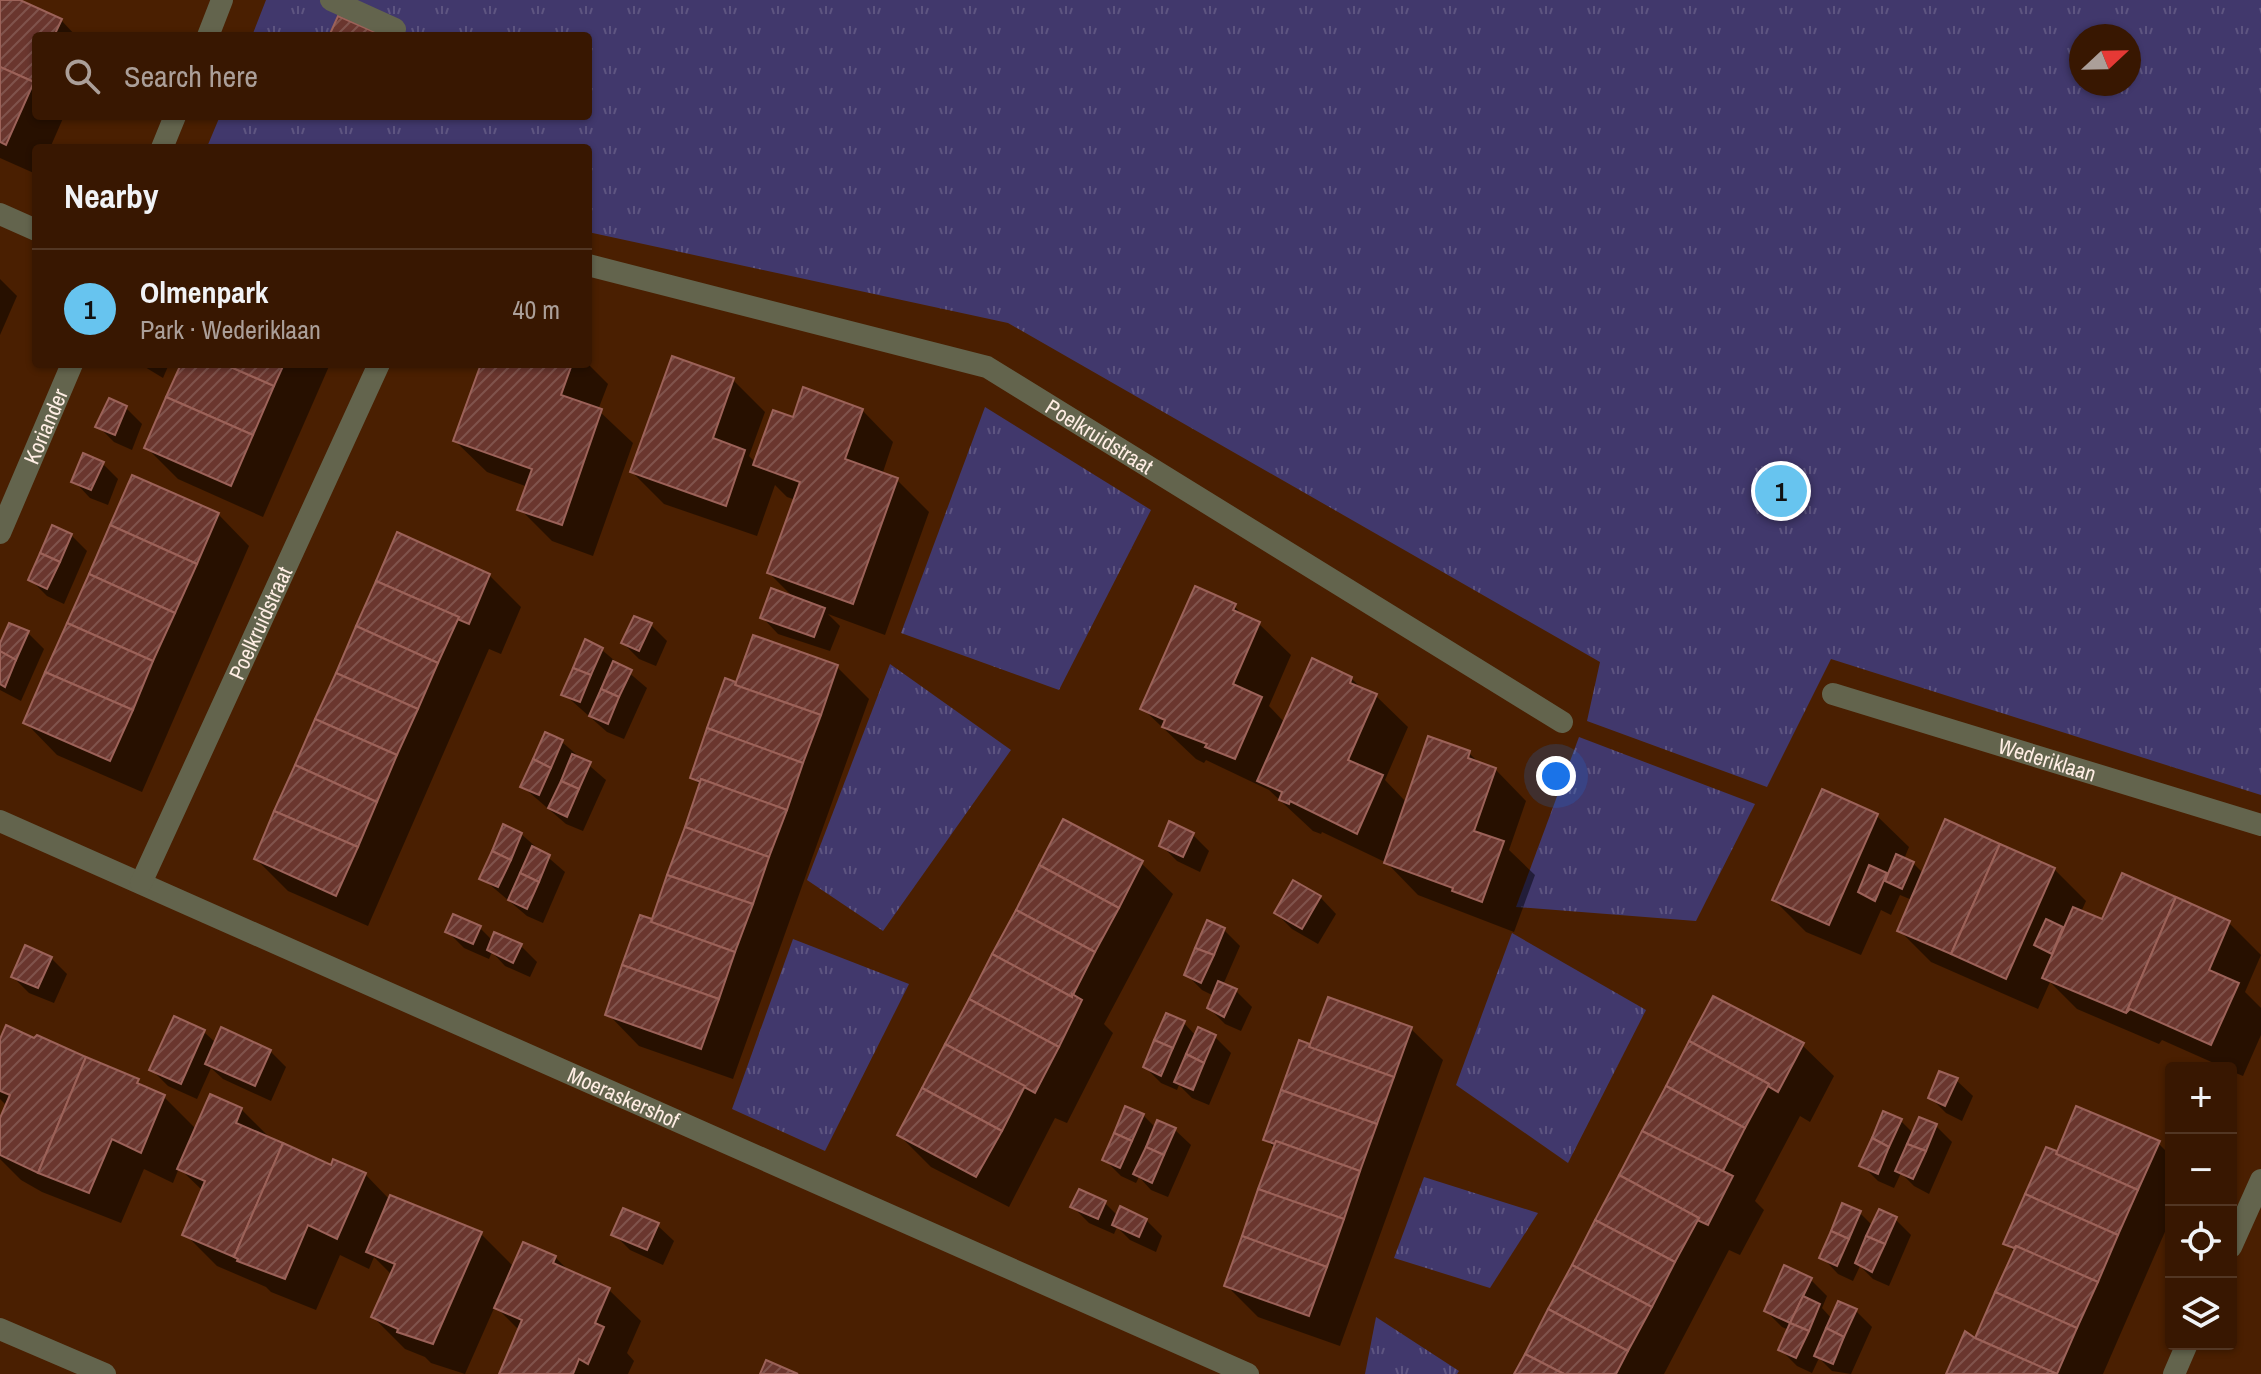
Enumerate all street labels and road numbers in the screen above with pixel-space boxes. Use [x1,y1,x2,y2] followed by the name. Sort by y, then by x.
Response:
[16,384,75,469] street label: Koriander
[1040,392,1159,481] street label: Poelkruidstraat
[221,562,299,685] street label: Poelkruidstraat
[1994,730,2100,789] street label: Wederiklaan
[563,1059,685,1136] street label: Moeraskershof

